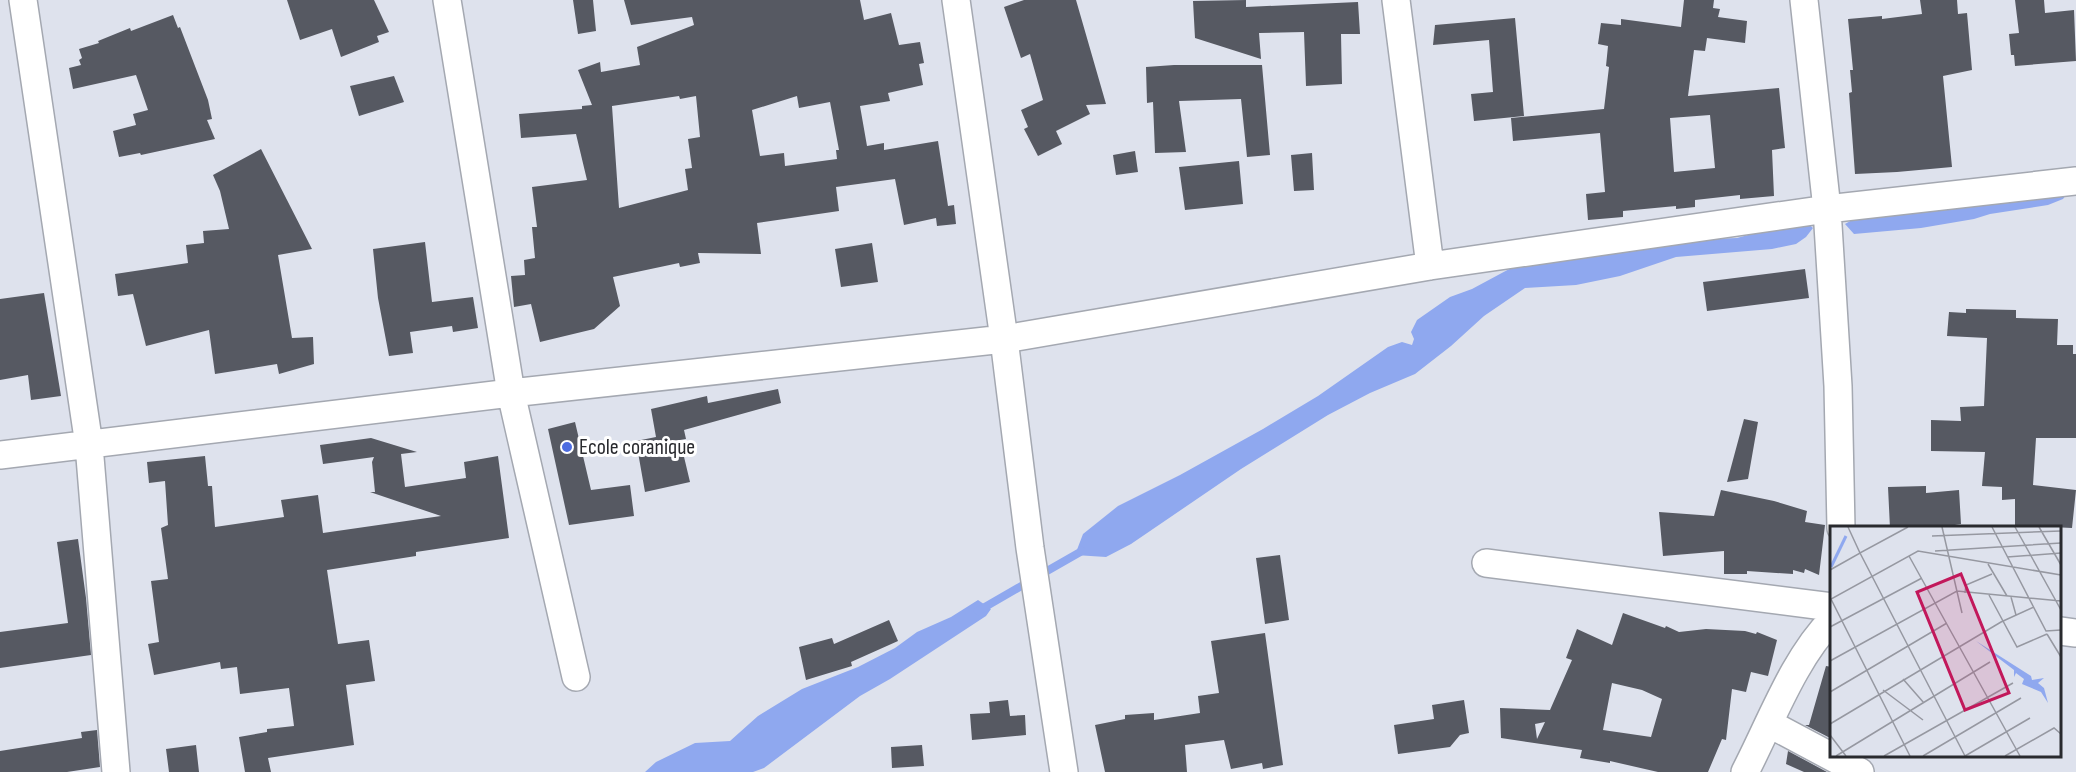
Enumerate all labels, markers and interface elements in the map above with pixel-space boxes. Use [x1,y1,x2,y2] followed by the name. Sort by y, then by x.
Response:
[579,434,695,461] place label: Ecole coranique
[560,440,574,454] marker: Ecole coranique
[1830,526,2061,757] inset map

